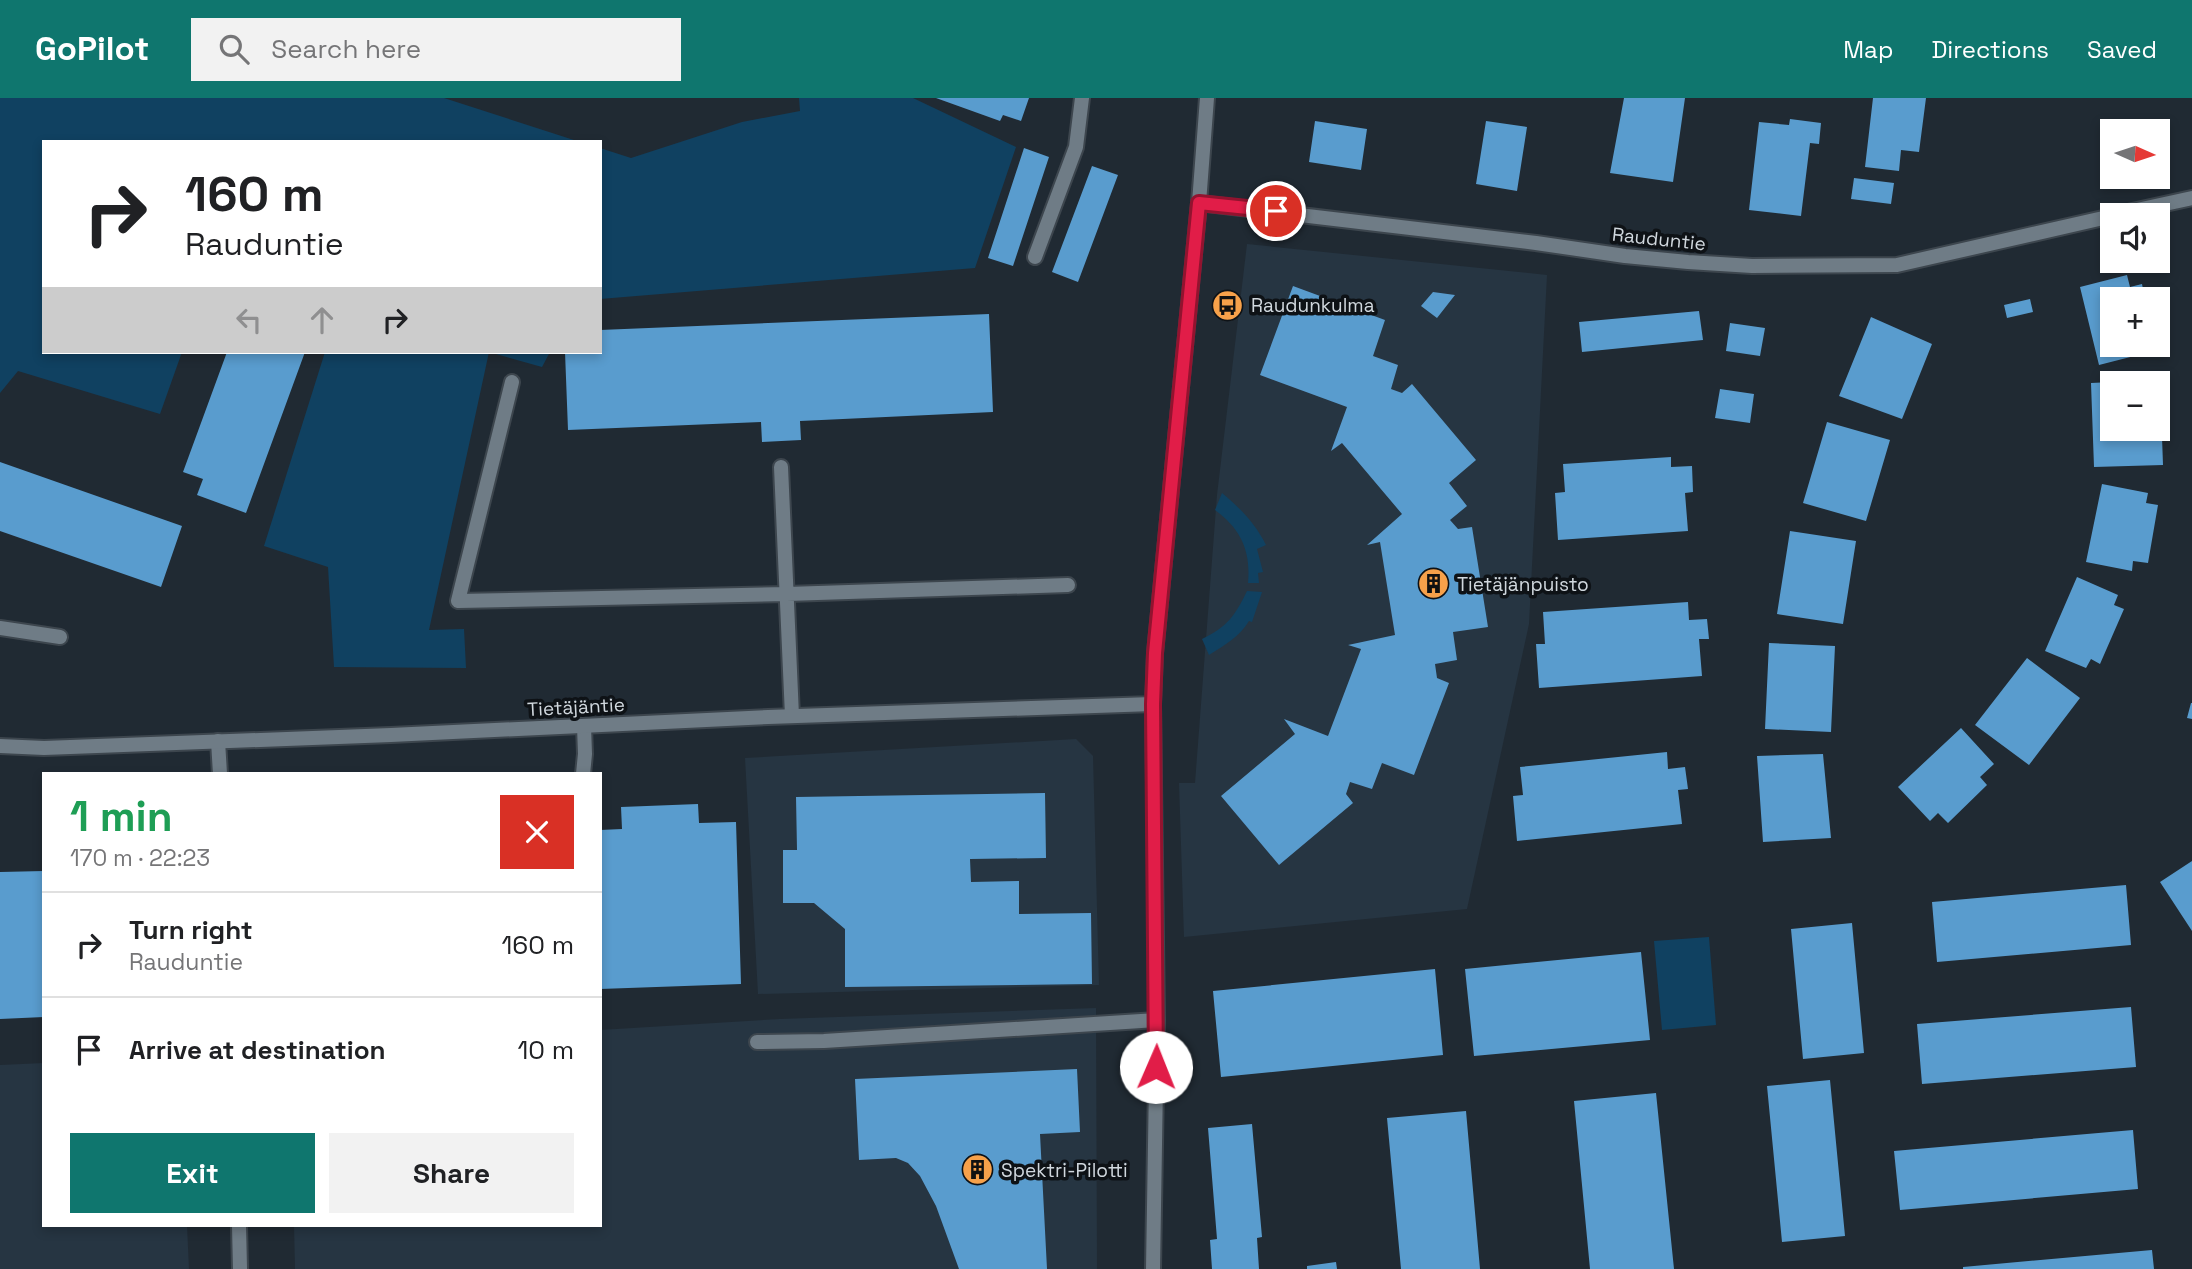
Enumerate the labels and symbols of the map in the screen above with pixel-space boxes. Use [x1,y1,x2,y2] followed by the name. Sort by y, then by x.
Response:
[2100,119,2170,189] north arrow
[1246,181,1306,241] pin
[1611,222,1707,256] street label: Rauduntie
[1211,288,1245,322] bus stop icon: Raudunkulma
[1251,293,1375,318] place label: Raudunkulma
[1417,567,1451,601] building icon: Tietäjänpuisto
[1457,572,1589,597] place label: Tietäjänpuisto
[527,692,625,722] street label: Tietäjäntie
[1119,1030,1193,1104] position arrow
[961,1153,995,1187] building icon: Spektri-Pilotti
[1001,1158,1128,1183] place label: Spektri-Pilotti

